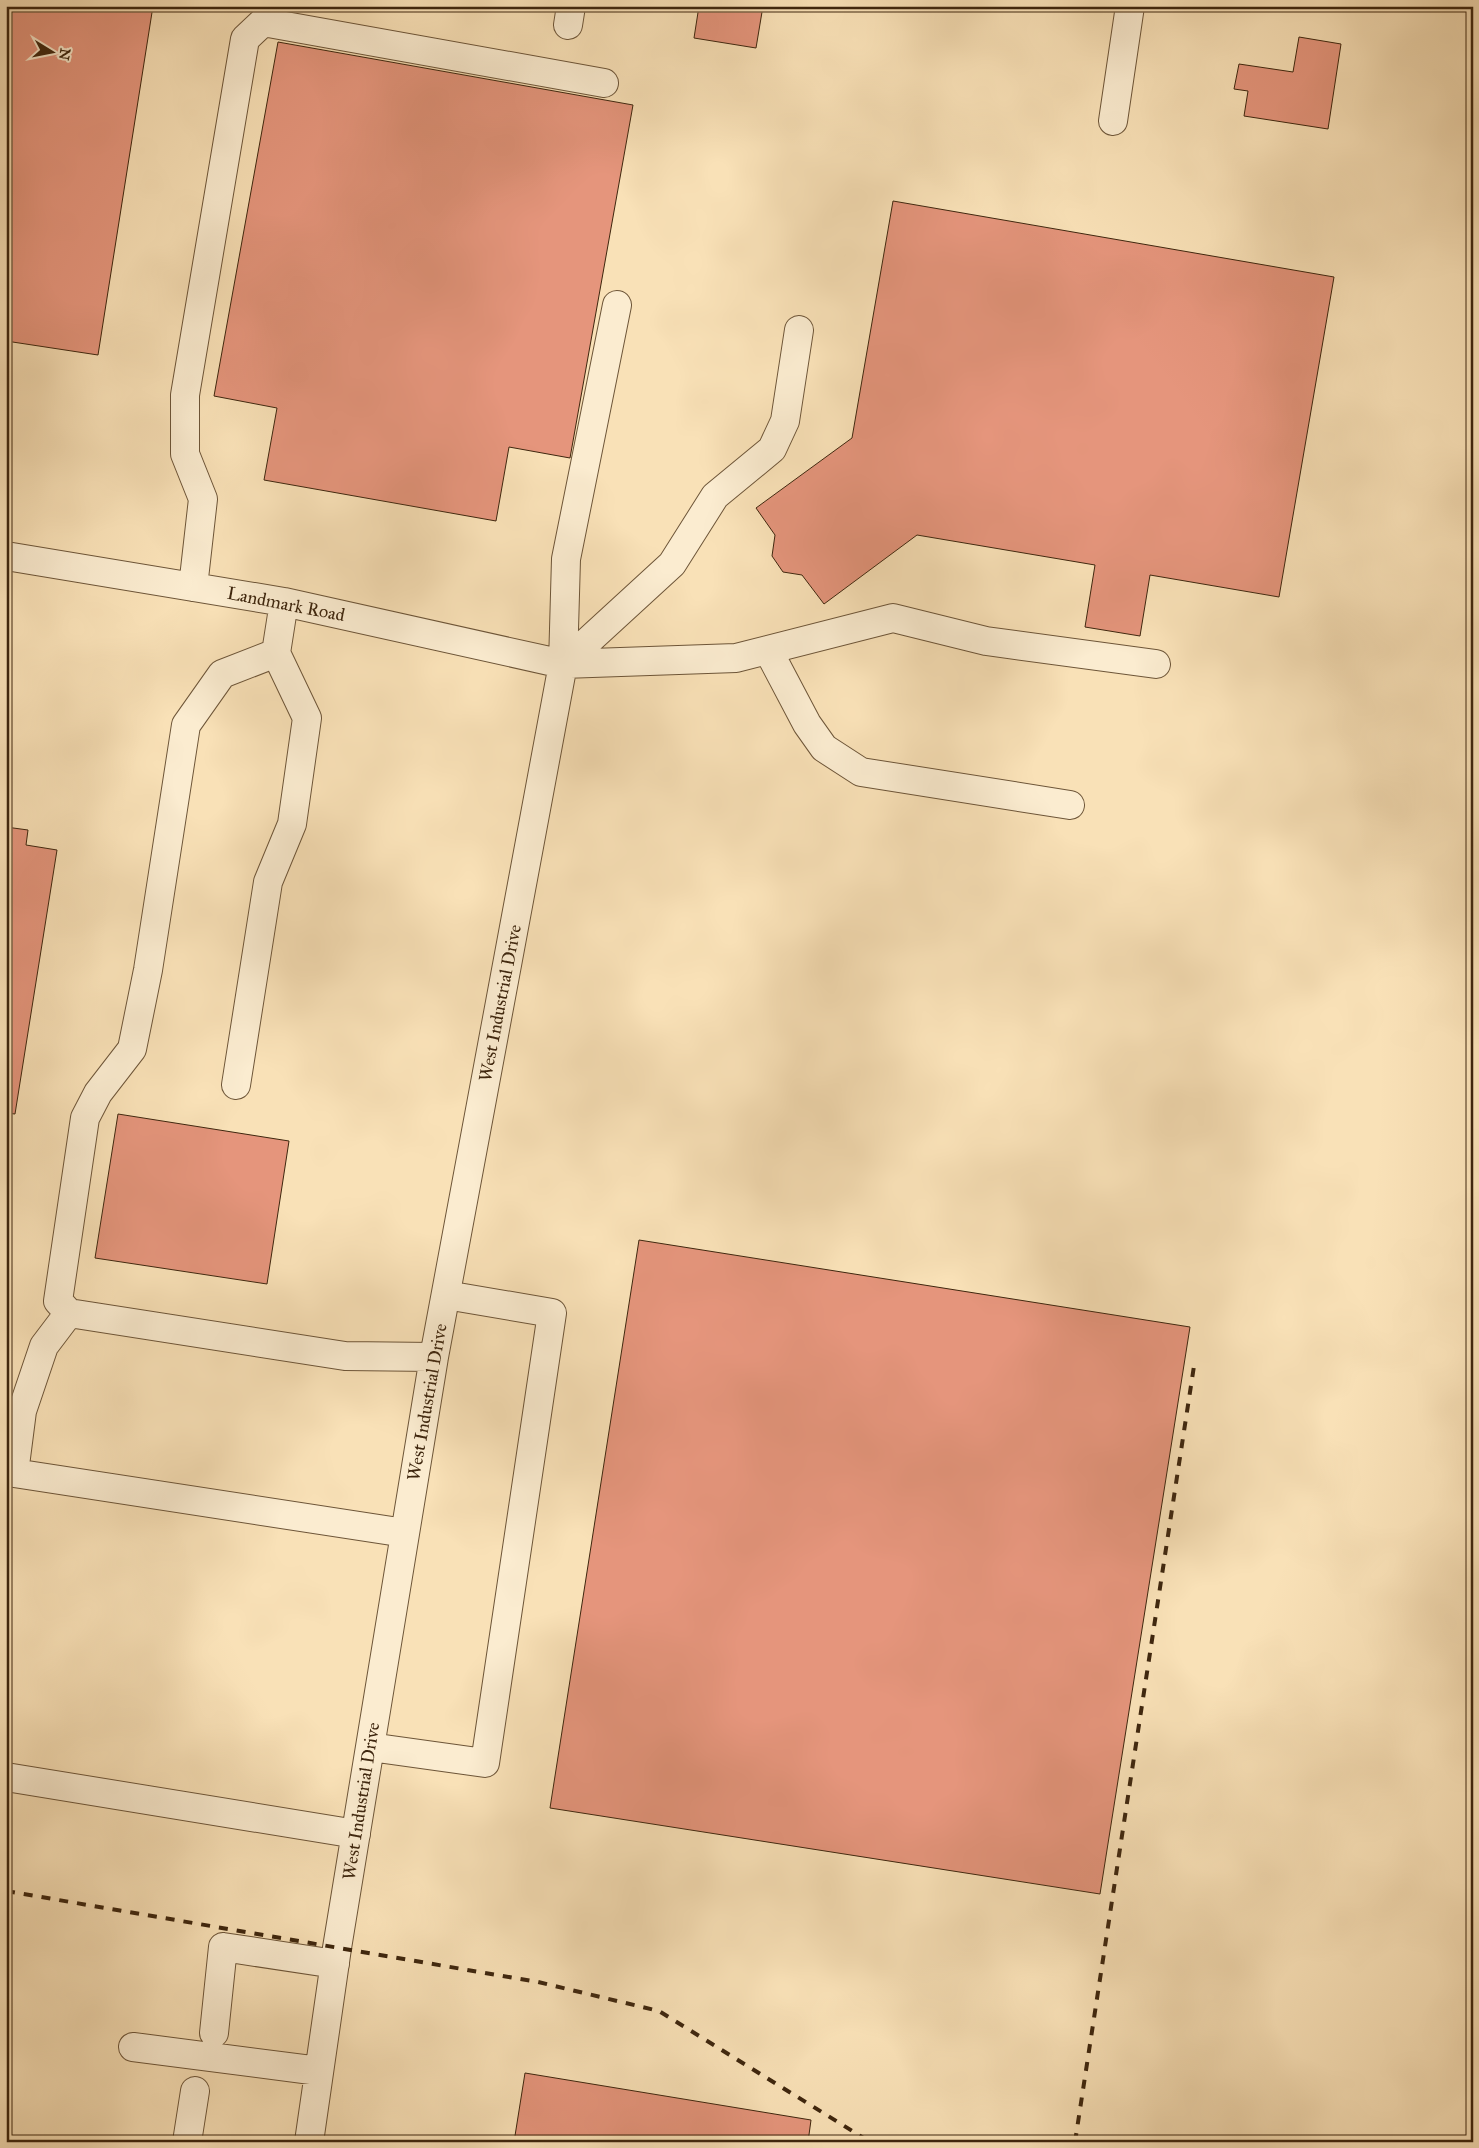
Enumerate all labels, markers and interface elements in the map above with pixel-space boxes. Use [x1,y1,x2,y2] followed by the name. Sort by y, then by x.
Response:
[28,28,78,78] north arrow
[55,47,74,62] text: N
[225,582,347,626] street label: Landmark Road
[474,923,526,1083] street label: West Industrial Drive
[402,1322,452,1482] street label: West Industrial Drive
[338,1721,384,1881] street label: West Industrial Drive

